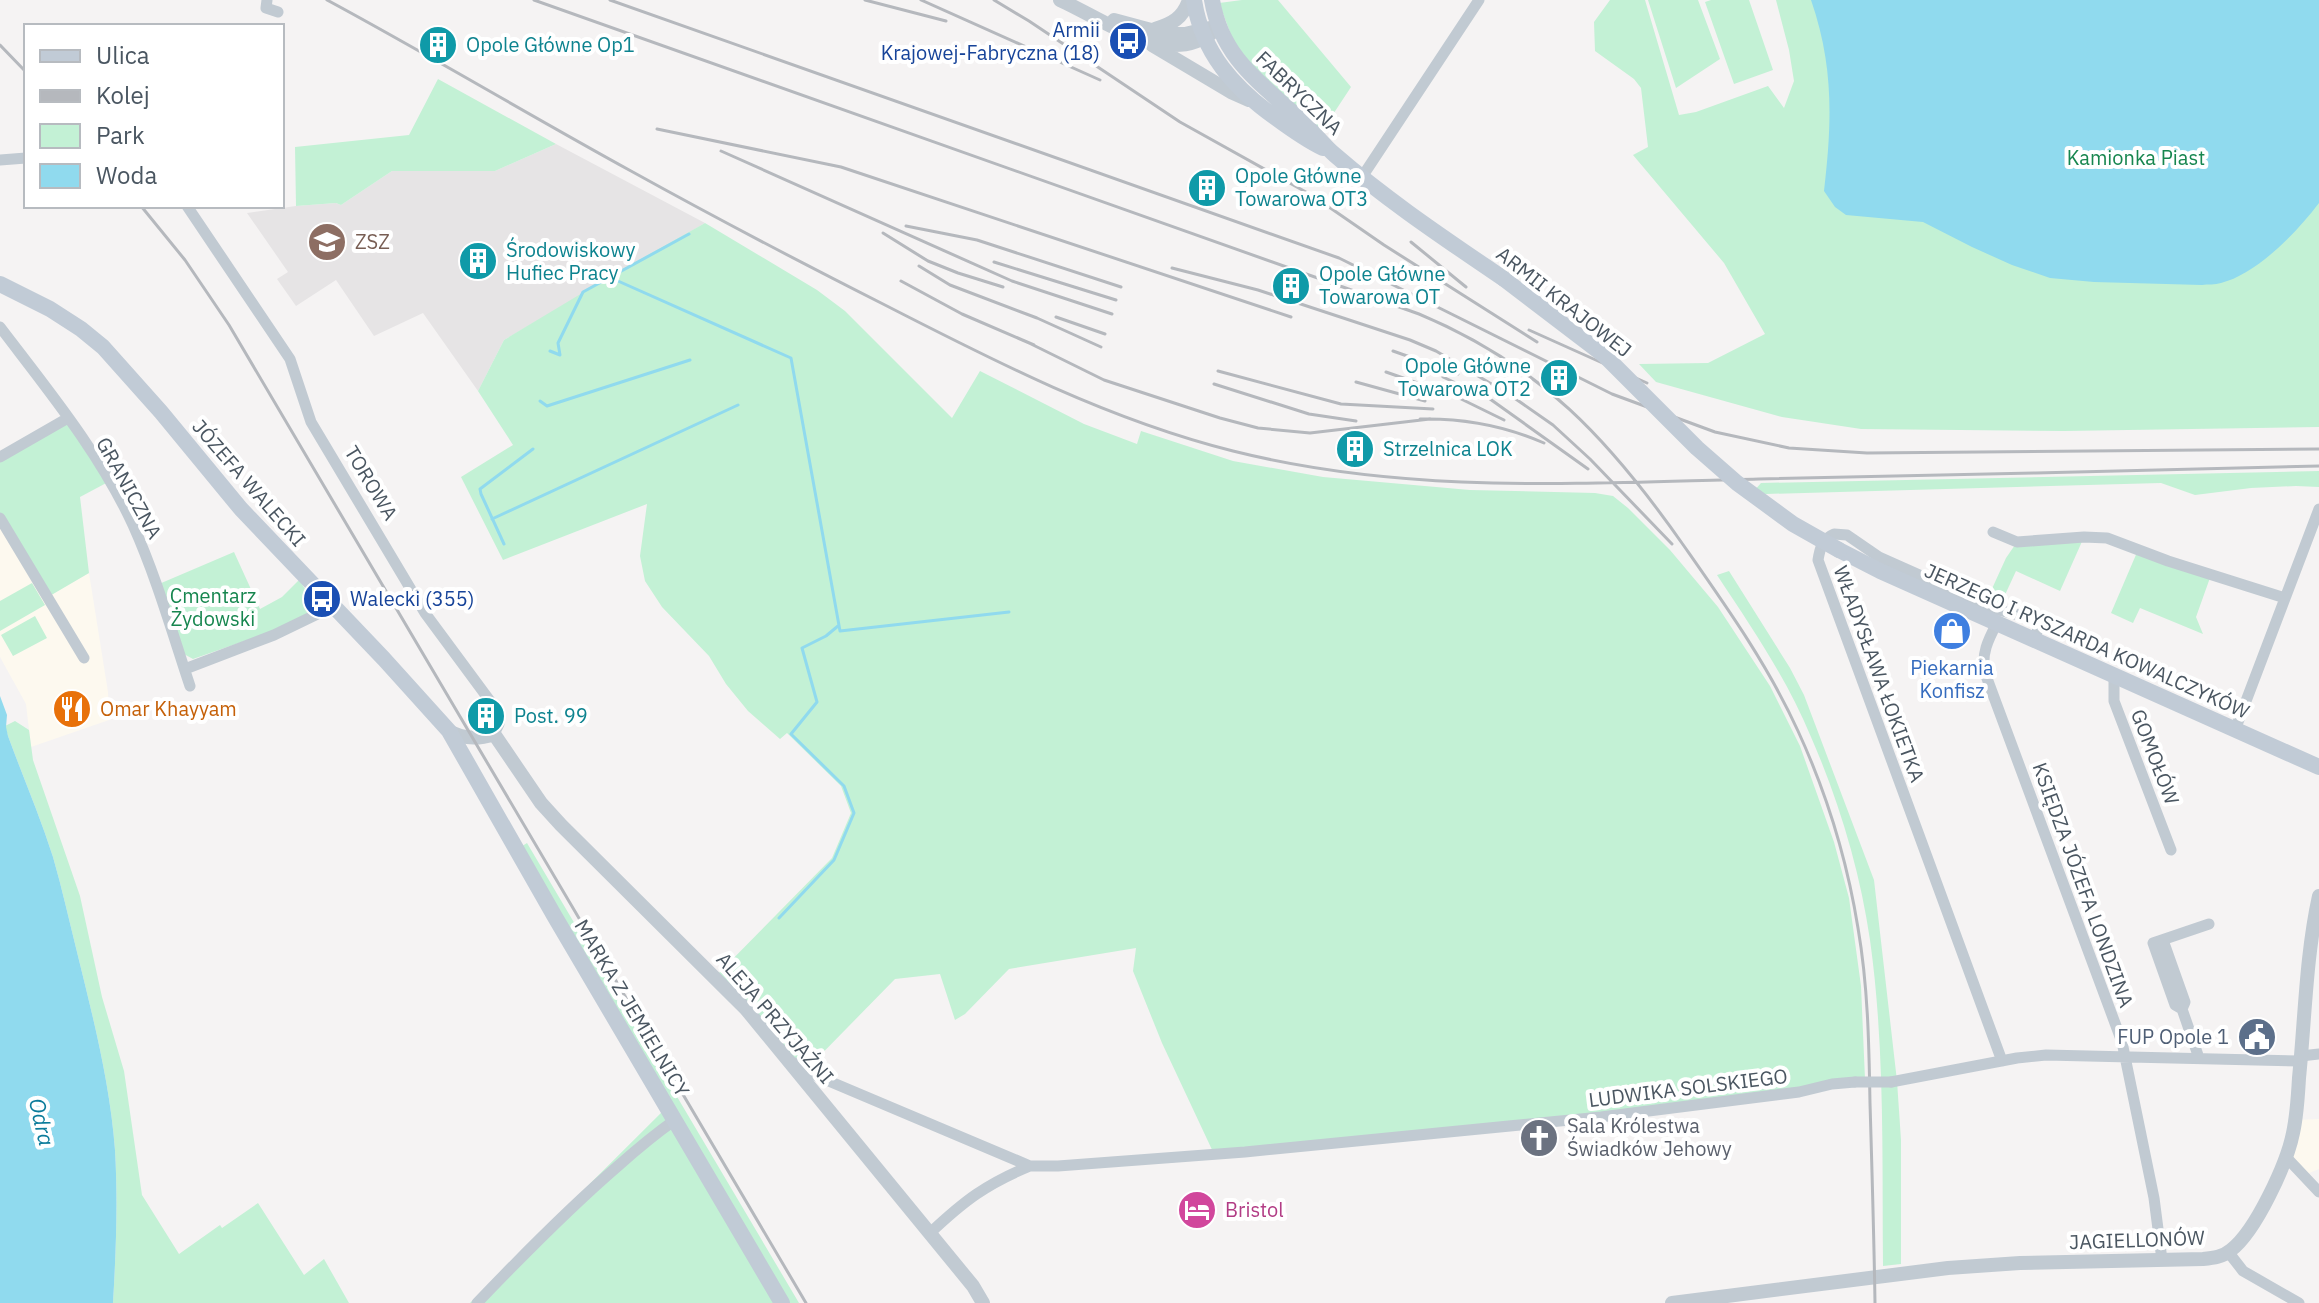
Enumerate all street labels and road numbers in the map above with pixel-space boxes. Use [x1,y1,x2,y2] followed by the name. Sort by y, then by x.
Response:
[1250,45,1349,141] street label: FABRYCZNA
[1491,240,1638,363] street label: ARMII KRAJOWEJ
[187,413,312,552] street label: JÓZEFA WALECKI
[90,432,169,544] street label: GRANICZNA
[339,440,404,525] street label: TOROWA
[1921,556,2254,725] street label: JERZEGO I RYSZARDA KOWALCZYKÓW
[1828,562,1931,786] street label: WŁADYSŁAWA ŁOKIETKA
[2125,705,2186,809] street label: GOMOŁÓW
[2027,759,2140,1011] street label: KSIĘDZA JÓZEFA LONDZINA
[569,914,696,1102] street label: MARKA Z JEMIELNICY
[711,946,840,1089] street label: ALEJA PRZYJAŹNI
[1587,1062,1789,1113] street label: LUDWIKA SOLSKIEGO
[2069,1224,2206,1255] street label: JAGIELLONÓW

